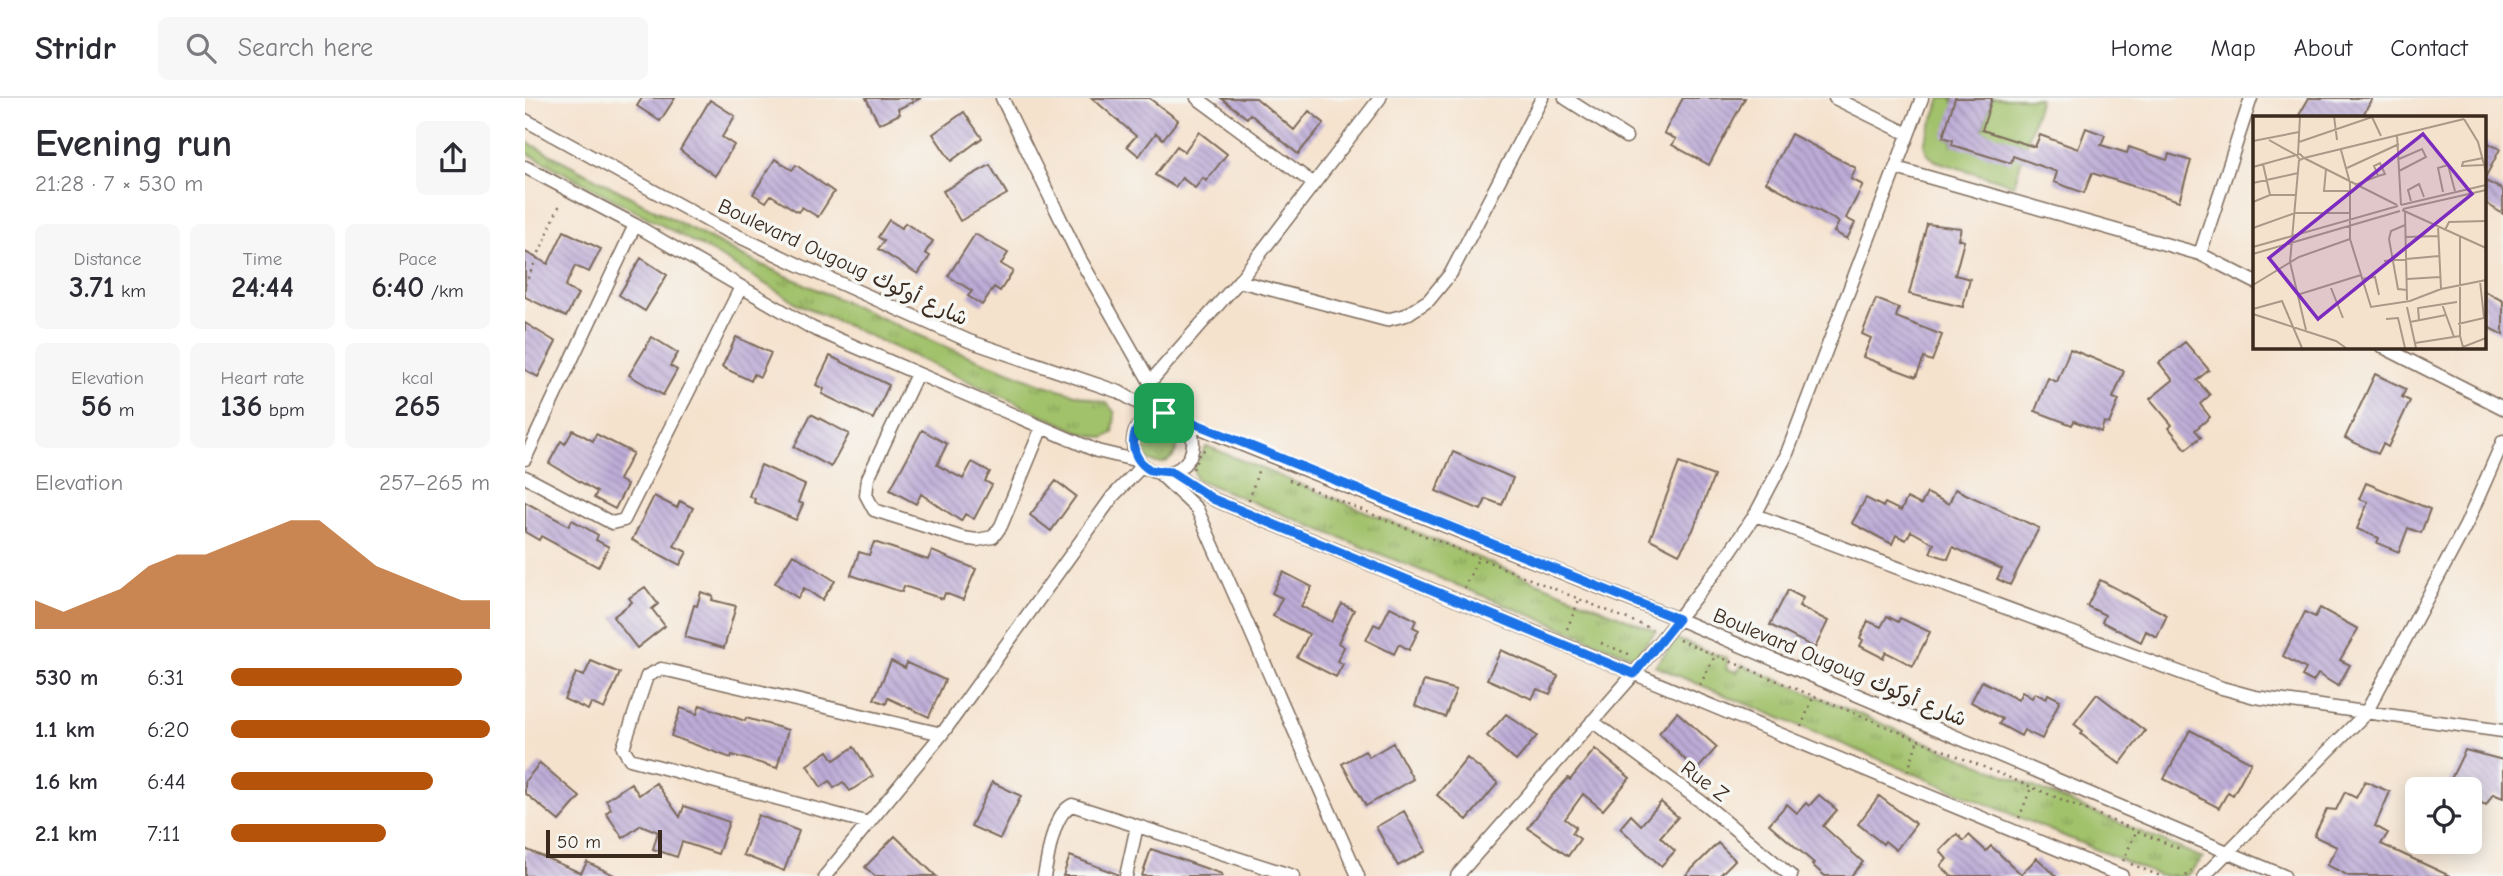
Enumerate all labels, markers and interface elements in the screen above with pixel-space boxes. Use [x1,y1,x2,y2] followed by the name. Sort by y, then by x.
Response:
[158,17,648,80] search box
[35,29,116,67] text: Stridr
[182,29,220,67] icon: search
[238,33,373,63] text: Search here
[2111,34,2172,62] text: Home
[2210,34,2256,62] text: Map
[2294,34,2352,62] text: About
[2390,34,2468,62] text: Contact
[2253,116,2485,348] inset map
[416,121,490,195] button: share
[35,122,232,166] text: Evening run
[35,170,203,197] text: 21:28 · 7 × 530 m
[713,194,972,333] street label: Boulevard Ougoug شارع أوكوك
[73,248,142,270] text: Distance
[243,248,282,270] text: Time
[398,248,437,270] text: Pace
[69,270,115,305] text: 3.71
[231,270,294,305] text: 24:44
[371,270,424,305] text: 6:40
[115,280,146,302] text: km
[424,280,464,302] text: /km
[71,367,144,389] text: Elevation
[221,367,304,389] text: Heart rate
[402,367,433,389] text: kcal
[1134,383,1194,443] pin
[81,389,112,424] text: 56
[220,389,262,424] text: 136
[394,389,441,424] text: 265
[1145,394,1183,432] icon: arrive
[112,399,134,421] text: m
[262,399,305,421] text: bpm
[35,469,123,496] text: Elevation
[379,469,490,496] text: 257–265 m
[1709,603,1970,734] street label: Boulevard Ougoug شارع أوكوك
[35,664,98,691] text: 530 m
[147,664,184,691] text: 6:31
[35,716,95,743] text: 1.1 km
[147,716,190,743] text: 6:20
[1677,755,1733,807] street label: Rue Z
[35,768,98,795] text: 1.6 km
[147,768,186,795] text: 6:44
[2405,777,2482,854] map controls
[2405,777,2482,854] button: locate
[35,820,97,847] text: 2.1 km
[147,820,180,847] text: 7:11
[546,827,661,859] scale bar
[557,831,601,853] text: 50 m

